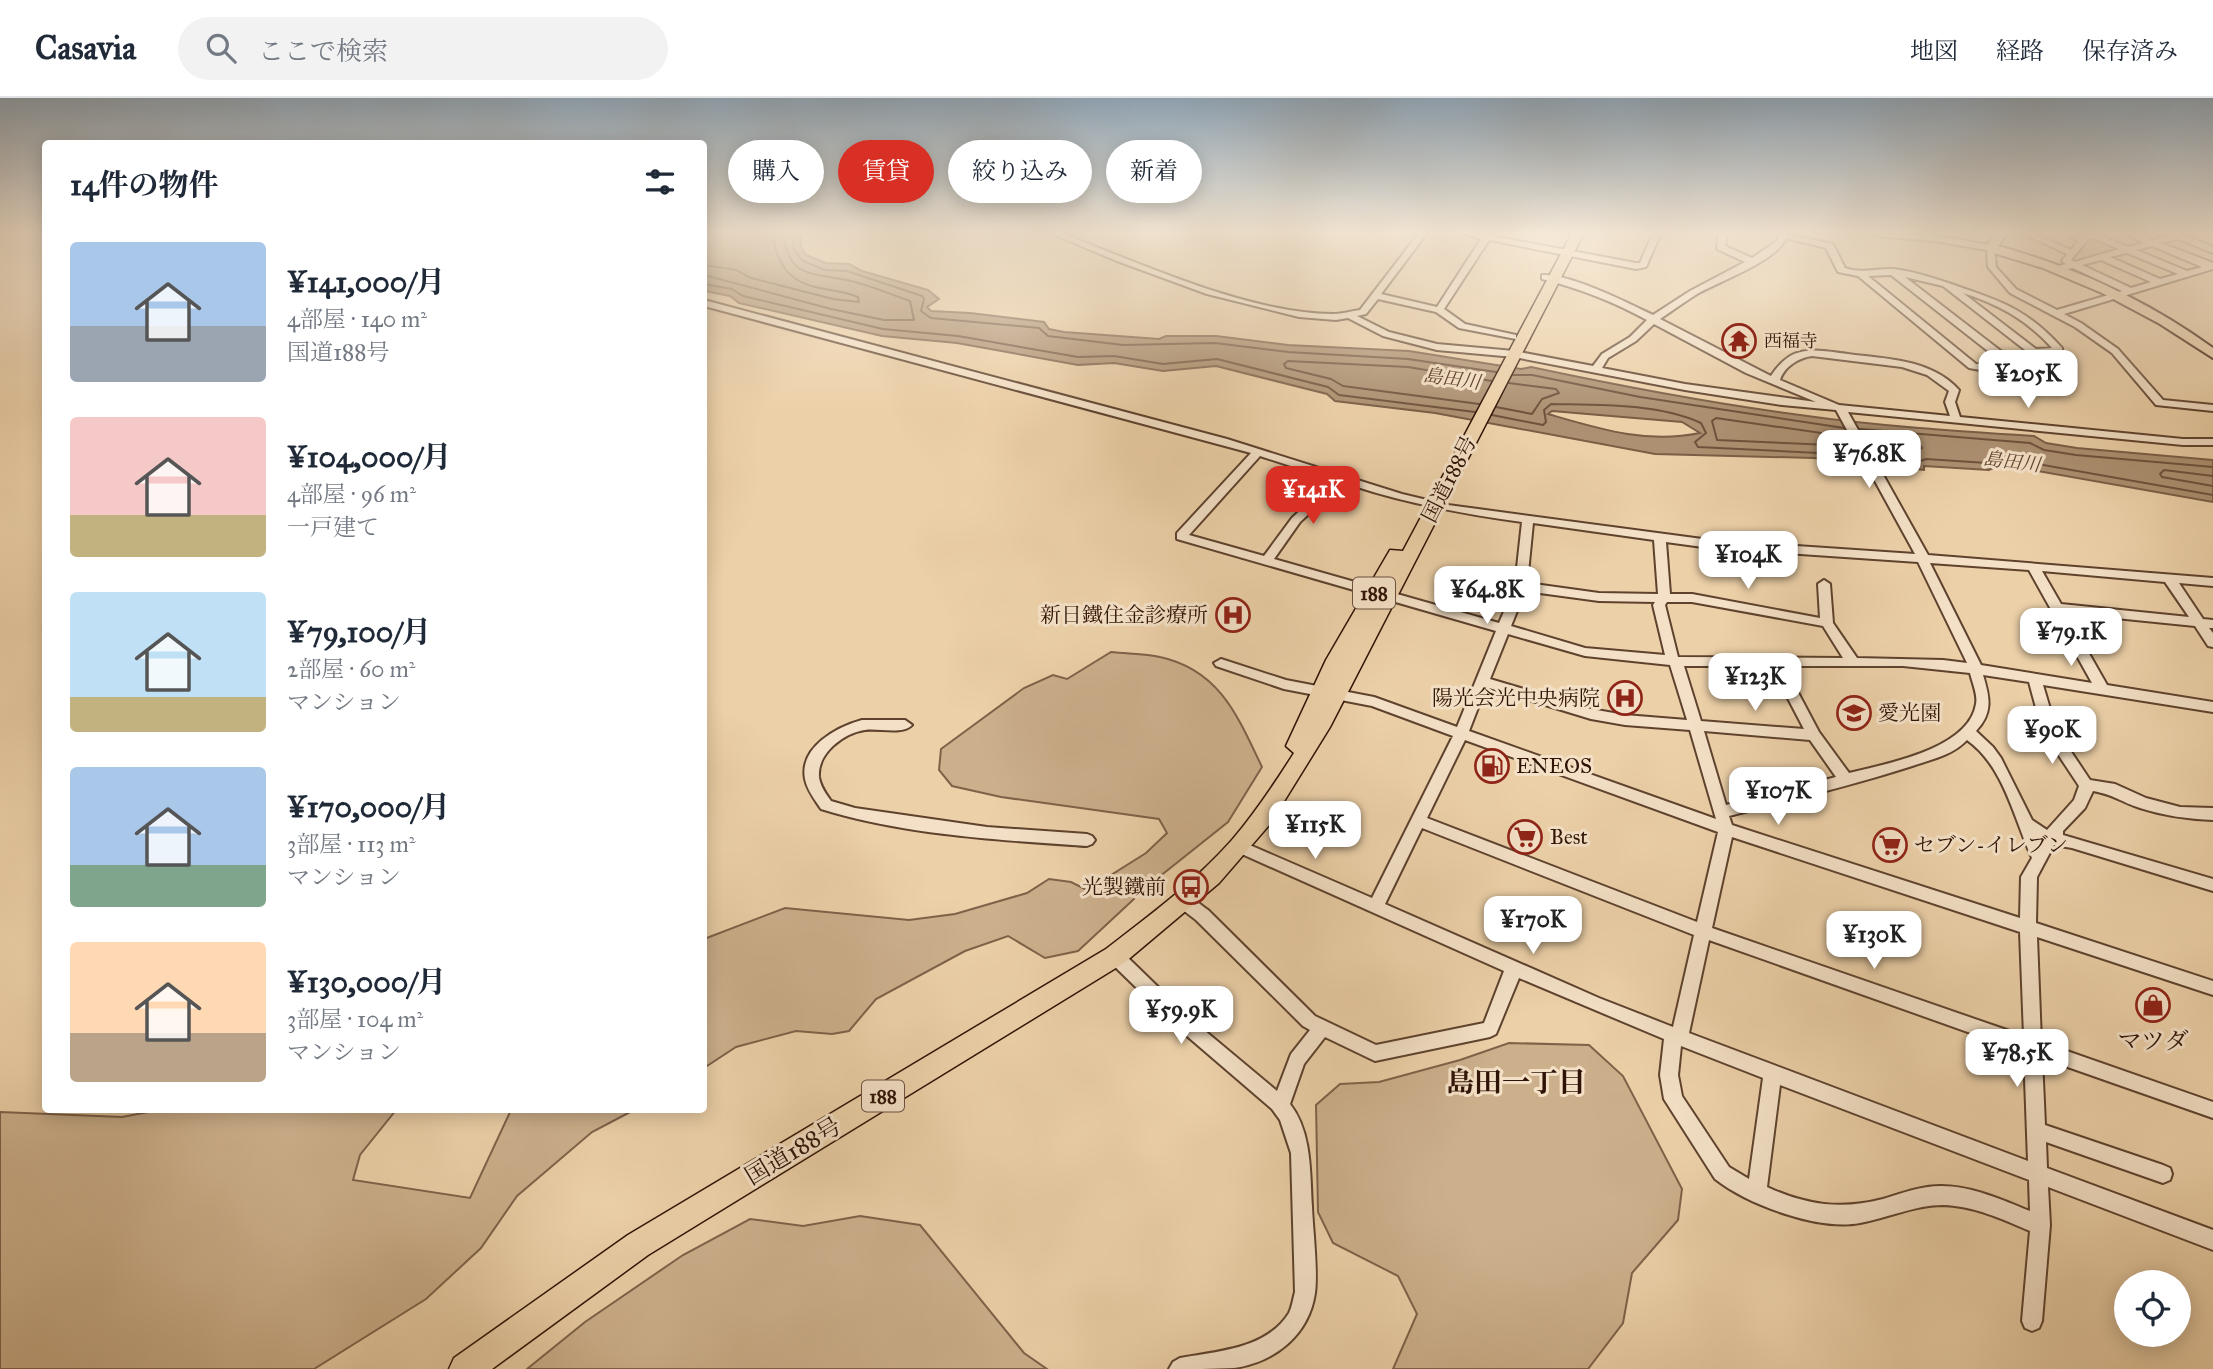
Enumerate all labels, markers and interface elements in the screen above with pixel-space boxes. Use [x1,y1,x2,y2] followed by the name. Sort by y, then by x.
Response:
[178,17,668,80] search box
[35,28,136,68] text: Casavia
[202,29,240,67] icon: search
[258,35,388,67] text: ここで検索
[1910,36,1958,66] text: 地図
[1996,36,2044,66] text: 経路
[2082,36,2178,66] text: 保存済み
[728,140,824,203] chip: 購入
[838,140,934,203] chip: 賃貸
[948,140,1092,203] chip: 絞り込み
[1106,140,1202,203] chip: 新着
[641,163,679,201] icon: filters
[70,167,219,203] text: 14件の物件
[287,264,445,300] text: ¥141,000/月
[126,270,210,354] icon: home
[287,305,427,333] text: 4部屋 · 140 m²
[1720,322,1758,360] temple icon: 西福寺
[1764,330,1818,352] place label: 西福寺
[287,338,390,366] text: 国道188号
[1979,350,2077,410] pin: ¥205K
[1995,359,2061,387] text: ¥205K
[1422,363,1484,394] water label: 島田川
[1812,430,1926,490] pin: ¥76.8K
[1416,431,1482,527] street label: 国道188号
[287,439,452,475] text: ¥104,000/月
[1833,439,1905,467] text: ¥76.8K
[126,445,210,529] icon: home
[1982,447,2044,477] water label: 島田川
[1264,466,1362,526] pin: ¥141K
[1282,475,1344,503] text: ¥141K
[287,480,416,508] text: 4部屋 · 96 m²
[287,513,379,541] text: 一戸建て
[1699,532,1797,591] pin: ¥104K
[1715,540,1781,568] text: ¥104K
[1430,566,1544,626] pin: ¥64.8K
[1450,575,1524,603] text: ¥64.8K
[1353,578,1395,608] road number: 188
[1214,596,1252,634] hospital icon: 新日鐵住金診療所
[1040,602,1208,628] place label: 新日鐵住金診療所
[2014,608,2128,668] pin: ¥79.1K
[287,614,431,650] text: ¥79,100/月
[2036,617,2106,645] text: ¥79.1K
[126,620,210,704] icon: home
[1706,654,1804,713] pin: ¥123K
[287,655,415,683] text: 2部屋 · 60 m²
[1724,662,1786,690] text: ¥123K
[1606,679,1644,717] hospital icon: 陽光会光中央病院
[1432,685,1600,711] place label: 陽光会光中央病院
[287,688,401,716] text: マンション
[1835,694,1873,732] school or university icon: 愛光園
[1878,700,1941,726] place label: 愛光園
[2011,706,2093,766] pin: ¥90K
[2023,715,2081,743] text: ¥90K
[1473,747,1511,785] fuel station icon: ENEOS
[1516,753,1592,779] place label: ENEOS
[1729,768,1827,827] pin: ¥107K
[1745,776,1811,804] text: ¥107K
[287,789,450,825] text: ¥170,000/月
[126,795,210,879] icon: home
[1266,802,1364,861] pin: ¥115K
[1285,810,1345,838] text: ¥115K
[1506,818,1544,856] supermarket icon: Best
[1550,824,1588,850] place label: Best
[1871,826,1909,864] supermarket icon: セブン-イレブン
[287,830,415,858] text: 3部屋 · 113 m²
[1914,832,2068,858] place label: セブン-イレブン
[287,863,401,891] text: マンション
[1172,868,1210,906] bus stop icon: 光製鐵前
[1082,874,1166,900] place label: 光製鐵前
[1484,896,1582,956] pin: ¥170K
[1500,905,1566,933] text: ¥170K
[1825,912,1923,971] pin: ¥130K
[1842,920,1906,948] text: ¥130K
[287,964,446,1000] text: ¥130,000/月
[126,970,210,1054] icon: home
[1124,986,1238,1046] pin: ¥59.9K
[2134,986,2172,1024] shop icon: マツダ
[1145,995,1217,1023] text: ¥59.9K
[287,1005,423,1033] text: 3部屋 · 104 m²
[2117,1026,2189,1056] place label: マツダ
[1960,1030,2074,1089] pin: ¥78.5K
[287,1038,401,1066] text: マンション
[1981,1038,2053,1066] text: ¥78.5K
[1446,1065,1586,1100] district label: 島田一丁目
[862,1080,904,1112] road number: 188
[739,1111,847,1191] street label: 国道188号
[2114,1270,2191,1347] map controls
[2114,1270,2191,1347] button: locate

